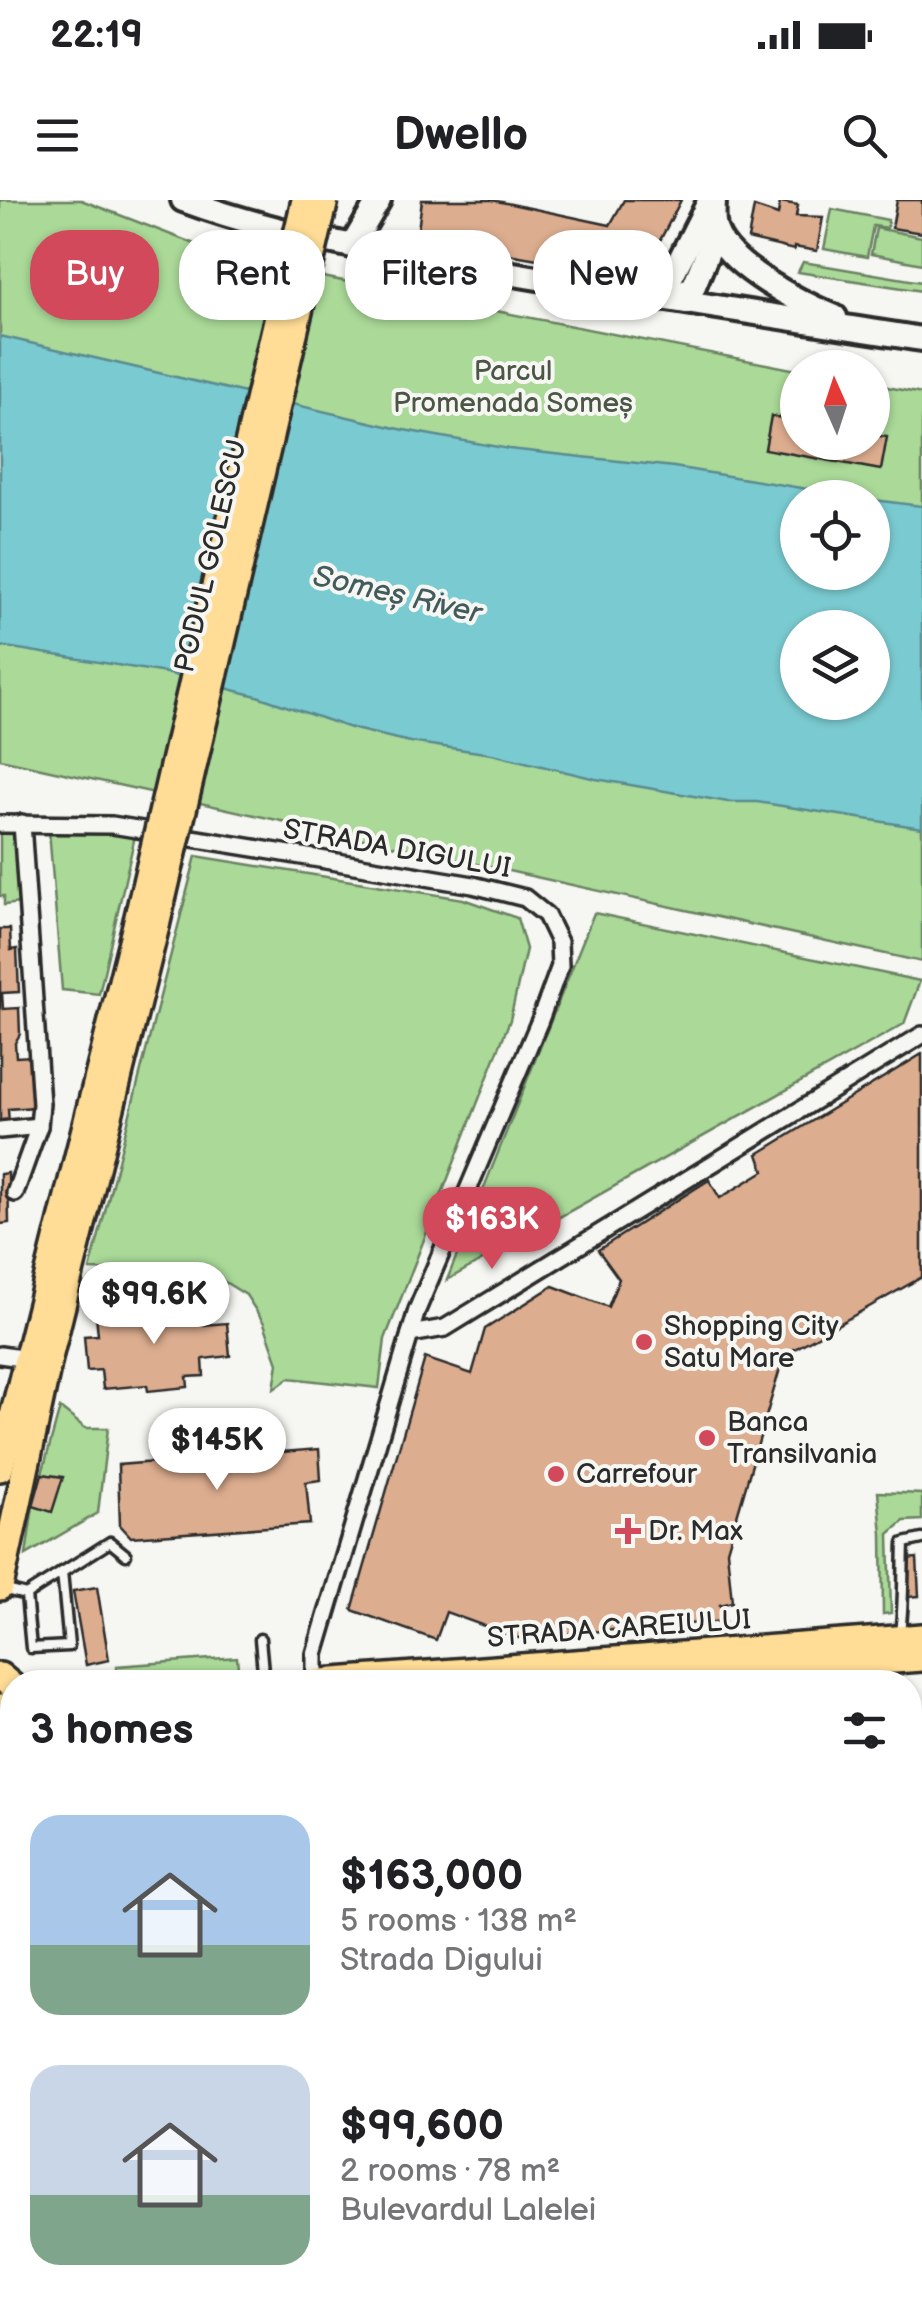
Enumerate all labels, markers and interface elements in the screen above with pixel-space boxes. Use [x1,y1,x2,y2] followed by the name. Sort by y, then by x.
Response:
[50,13,143,58] text: 22:19
[30,108,85,163] icon: menu
[394,108,528,163] text: Dwello
[837,108,892,163] icon: search
[30,230,159,320] chip: Buy
[179,230,325,320] chip: Rent
[345,230,513,320] chip: Filters
[533,230,673,320] chip: New
[780,350,890,460] north arrow
[780,350,890,720] map controls
[393,355,633,420] park label: Parcul Promenada Someș
[168,436,254,676] street label: PODUL GOLESCU
[780,480,890,590] button: locate
[309,558,487,632] water label: Someș River
[780,610,890,720] button: layers
[281,813,513,885] street label: STRADA DIGULUI
[422,1187,562,1272] pin: $163K
[445,1200,539,1239] text: $163K
[73,1262,235,1347] pin: $99.6K
[101,1275,207,1314] text: $99.6K
[664,1310,839,1375] place label: Shopping City Satu Mare
[633,1331,655,1353] marker: Shopping City Satu Mare
[727,1406,877,1471] place label: Banca Transilvania
[147,1408,287,1493] pin: $145K
[170,1421,264,1460] text: $145K
[696,1427,718,1449] marker: Banca Transilvania
[576,1458,698,1491] place label: Carrefour
[545,1463,567,1485] marker: Carrefour
[648,1515,743,1548] place label: Dr. Max
[617,1520,639,1542] marker: Dr. Max
[486,1603,752,1655] street label: STRADA CAREIULUI
[837,1703,892,1758] icon: filters
[30,1705,193,1756] text: 3 homes
[340,1851,523,1902] text: $163,000
[110,1855,230,1975] icon: home
[340,1902,577,1941] text: 5 rooms · 138 m²
[340,1941,543,1980] text: Strada Digului
[340,2101,504,2152] text: $99,600
[110,2105,230,2225] icon: home
[340,2152,560,2191] text: 2 rooms · 78 m²
[340,2191,596,2230] text: Bulevardul Lalelei

